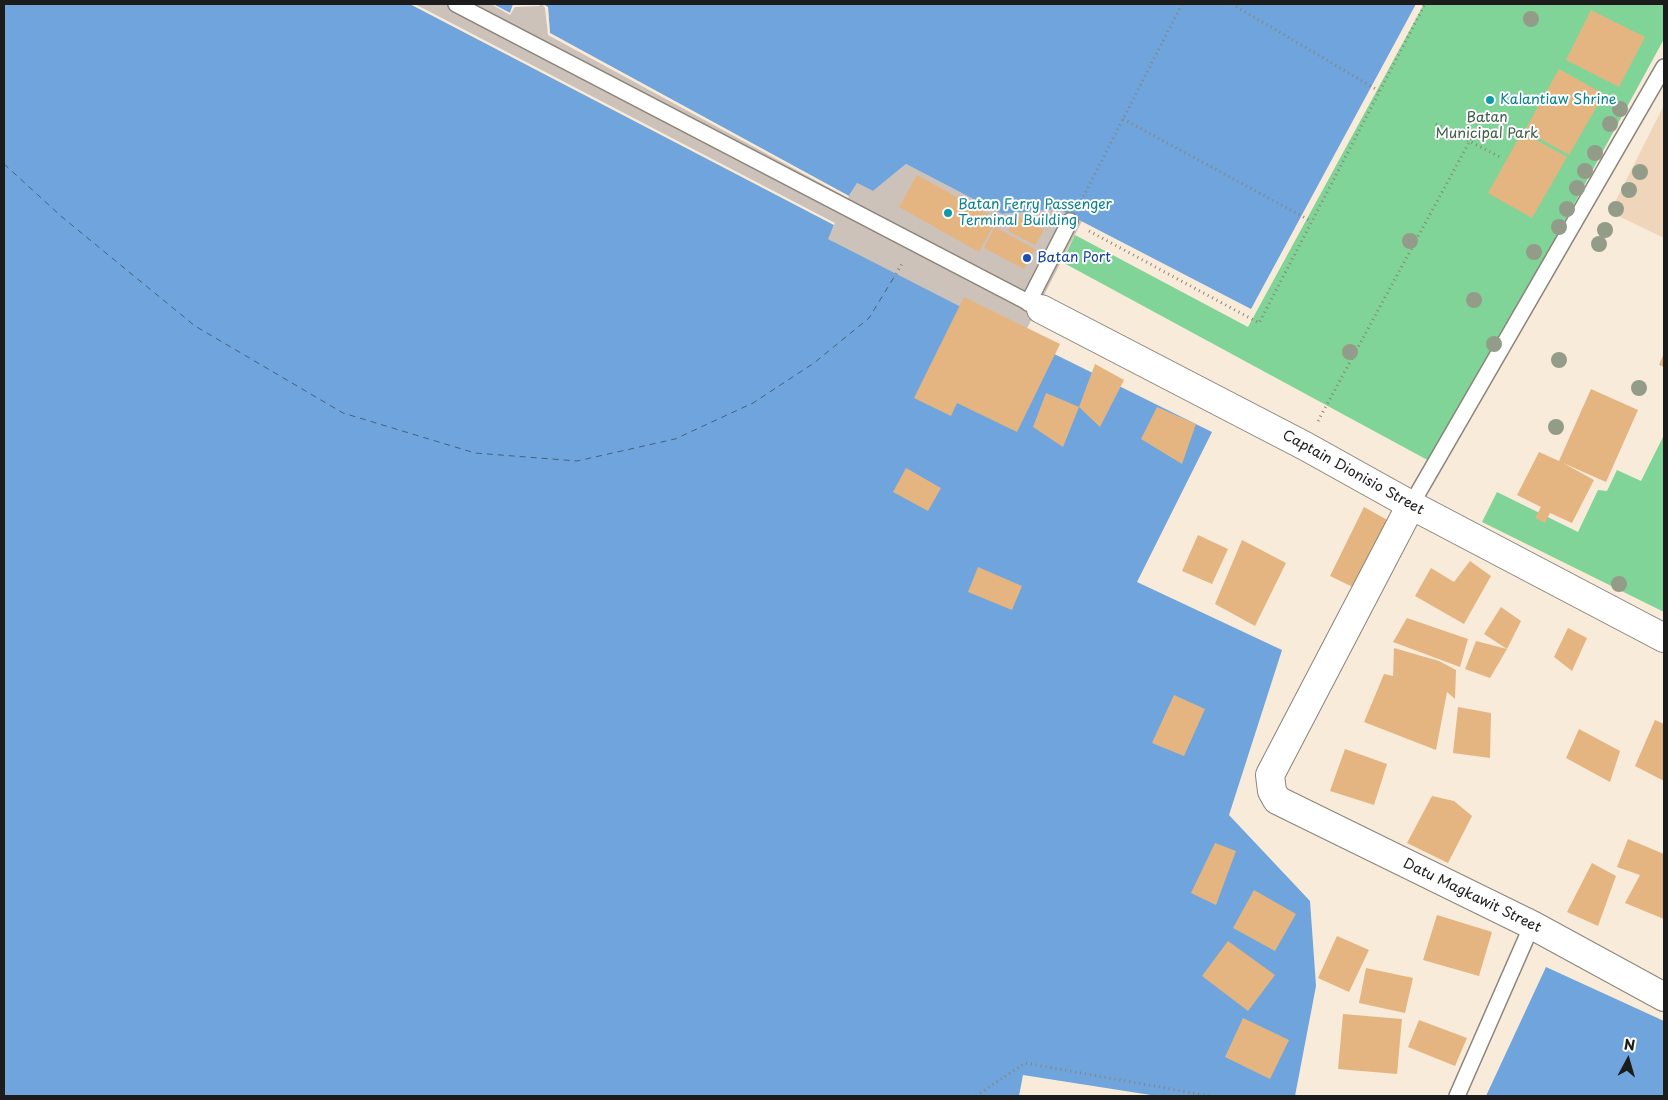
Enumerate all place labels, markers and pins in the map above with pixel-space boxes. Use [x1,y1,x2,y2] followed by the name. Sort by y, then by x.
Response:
[1500,92,1617,108] place label: Kalantiaw Shrine
[1484,94,1496,106] marker: Kalantiaw Shrine
[958,197,1112,230] place label: Batan Ferry Passenger Terminal Building
[942,207,954,219] marker: Batan Ferry Passenger Terminal Building
[1037,250,1111,266] place label: Batan Port
[1021,252,1033,264] marker: Batan Port

